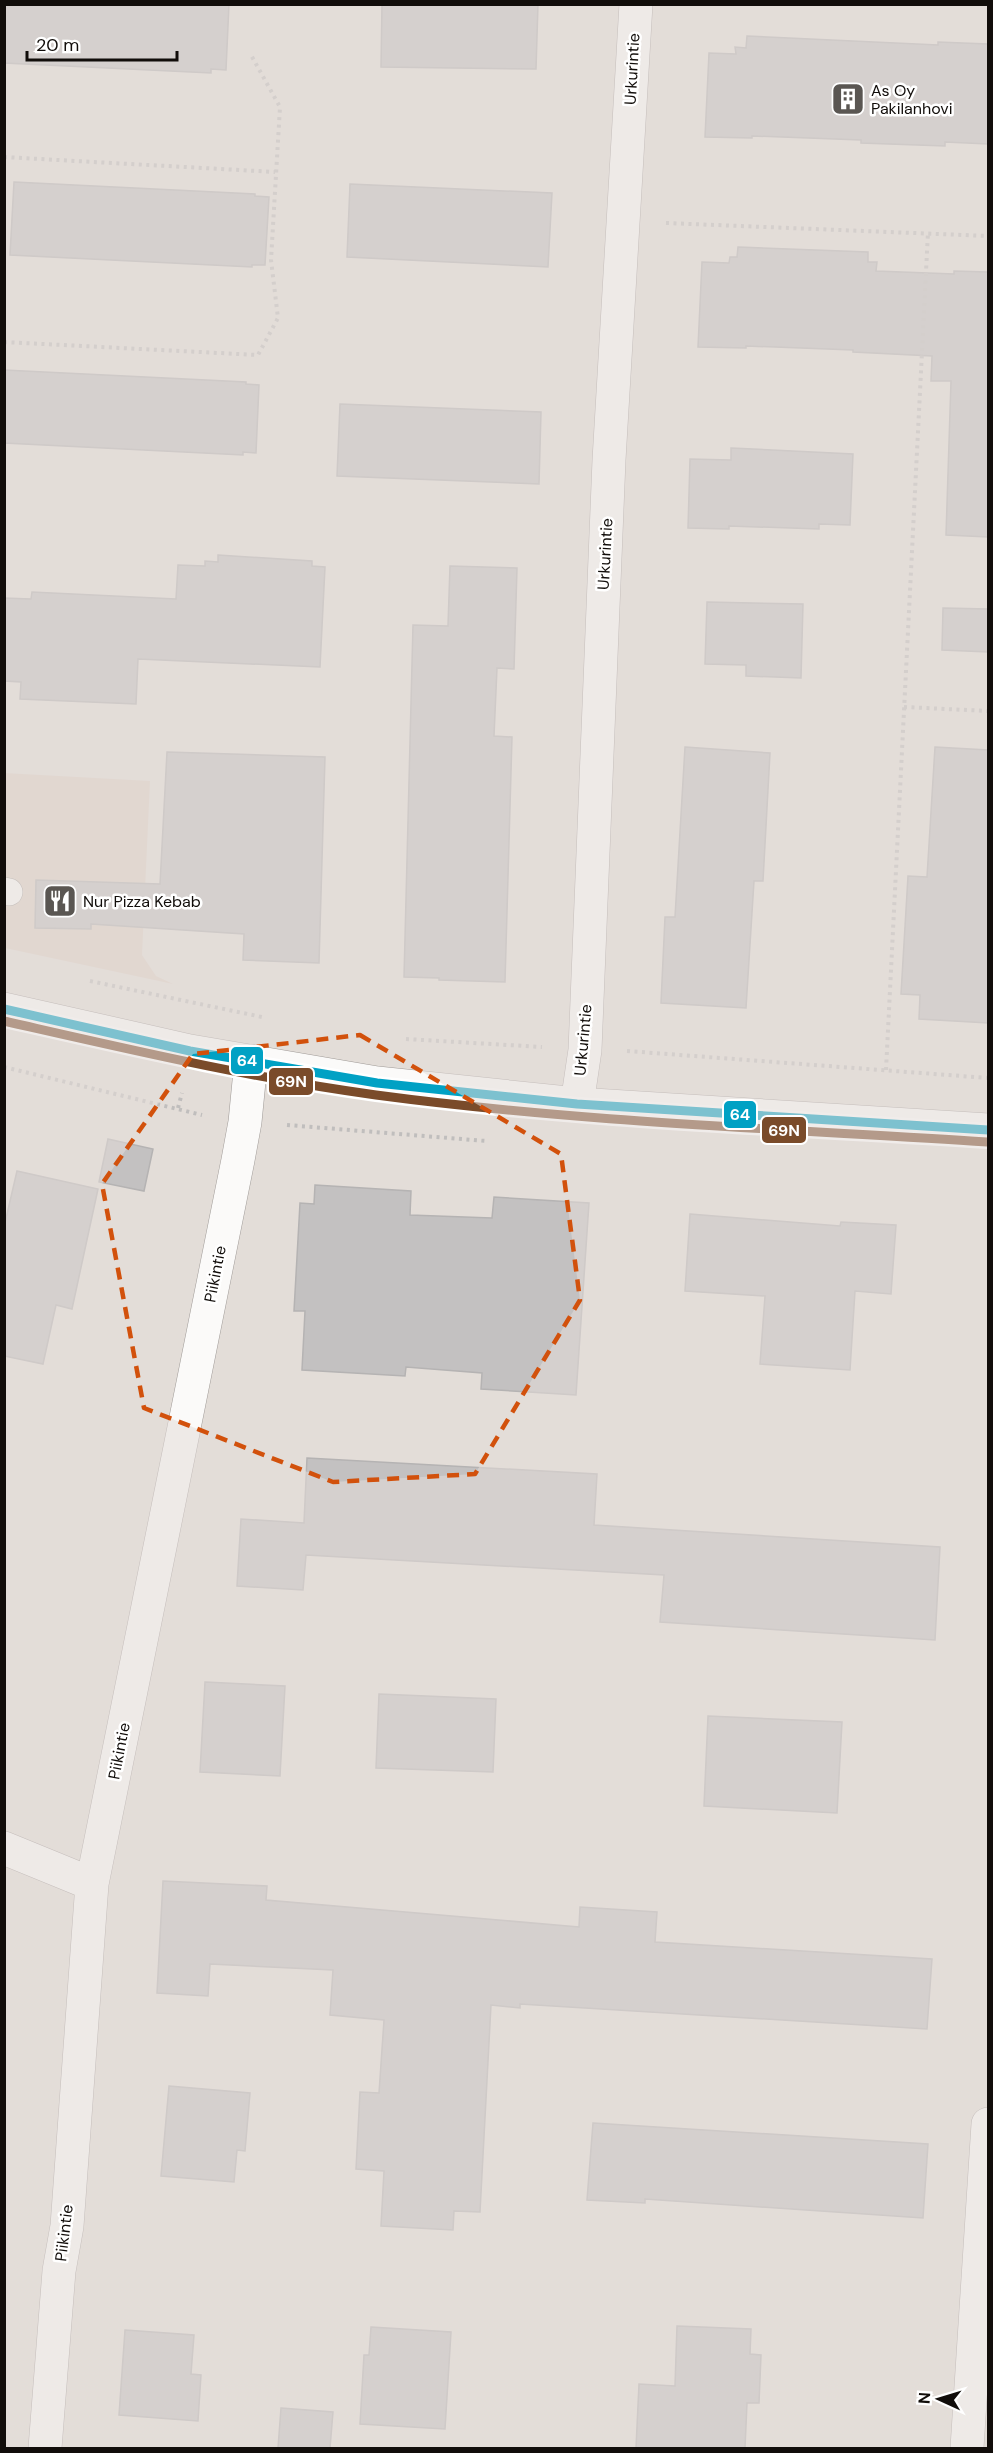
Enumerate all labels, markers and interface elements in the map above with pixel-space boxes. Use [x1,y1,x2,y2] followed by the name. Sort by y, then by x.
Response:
[27,24,177,62] scale bar
[36,33,79,57] text: 20 m
[620,33,644,105] street label: Urkurintie
[871,80,953,119] place label: As Oy Pakilanhovi
[830,81,866,117] building icon: As Oy Pakilanhovi
[593,518,617,590] street label: Urkurintie
[42,883,78,919] restaurant icon: Nur Pizza Kebab
[83,891,201,912] place label: Nur Pizza Kebab
[569,1003,597,1077] street label: Urkurintie
[230,1046,264,1075] line badge: 64
[237,1050,257,1071] text: 64
[268,1067,314,1096] line badge: 69N
[275,1071,307,1092] text: 69N
[723,1100,757,1129] line badge: 64
[730,1104,750,1125] text: 64
[761,1116,807,1144] line badge: 69N
[768,1120,800,1141] text: 69N
[199,1244,231,1304] street label: Piikintie
[103,1721,135,1781] street label: Piikintie
[50,2203,78,2263] street label: Piikintie
[909,2369,969,2429] north arrow
[914,2391,935,2405] text: N

